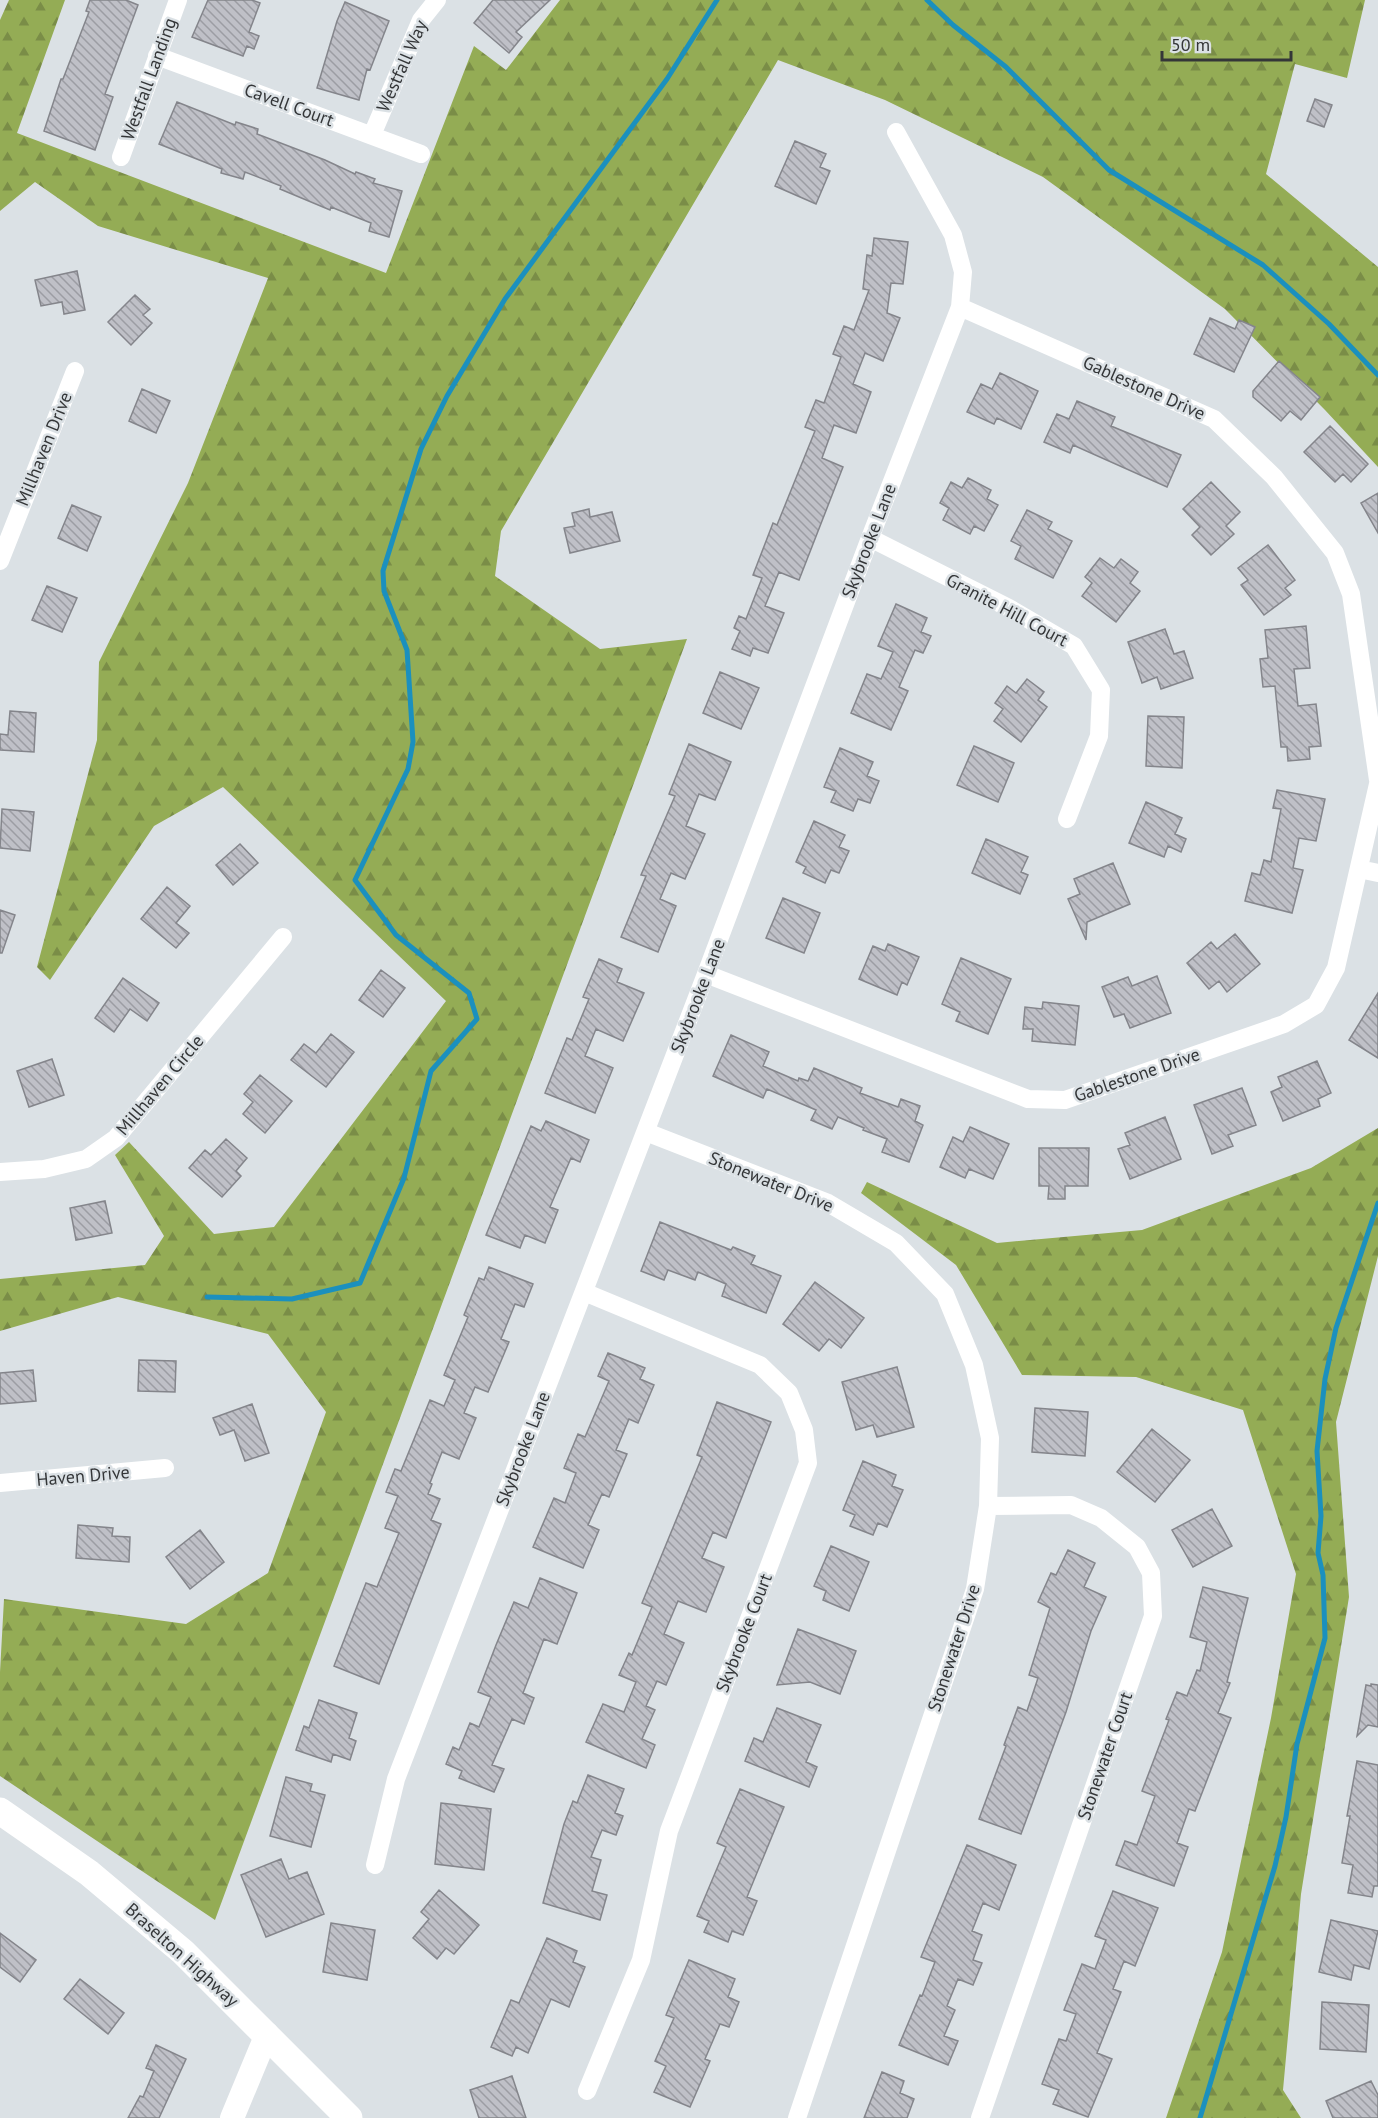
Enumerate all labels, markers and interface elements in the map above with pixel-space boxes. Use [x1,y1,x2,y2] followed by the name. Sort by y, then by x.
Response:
[116,14,181,143] street label: Westfall Landing
[371,16,432,115] street label: Westfall Way
[1162,24,1291,62] scale bar
[1171,33,1210,56] text: 50 m
[241,78,337,131] street label: Cavell Court
[1080,350,1209,425] street label: Gablestone Drive
[10,388,77,509] street label: Millhaven Drive
[836,480,901,601] street label: Skybrooke Lane
[942,568,1072,651] street label: Granite Hill Court
[665,935,730,1056] street label: Skybrooke Lane
[111,1030,208,1140] street label: Millhaven Circle
[1071,1042,1203,1107] street label: Gablestone Drive
[706,1146,837,1217] street label: Stonewater Drive
[490,1388,555,1509] street label: Skybrooke Lane
[35,1460,131,1491] street label: Haven Drive
[710,1570,777,1696] street label: Skybrooke Court
[922,1581,985,1714] street label: Stonewater Drive
[1072,1689,1137,1823] street label: Stonewater Court
[121,1898,244,2012] street label: Braselton Highway

